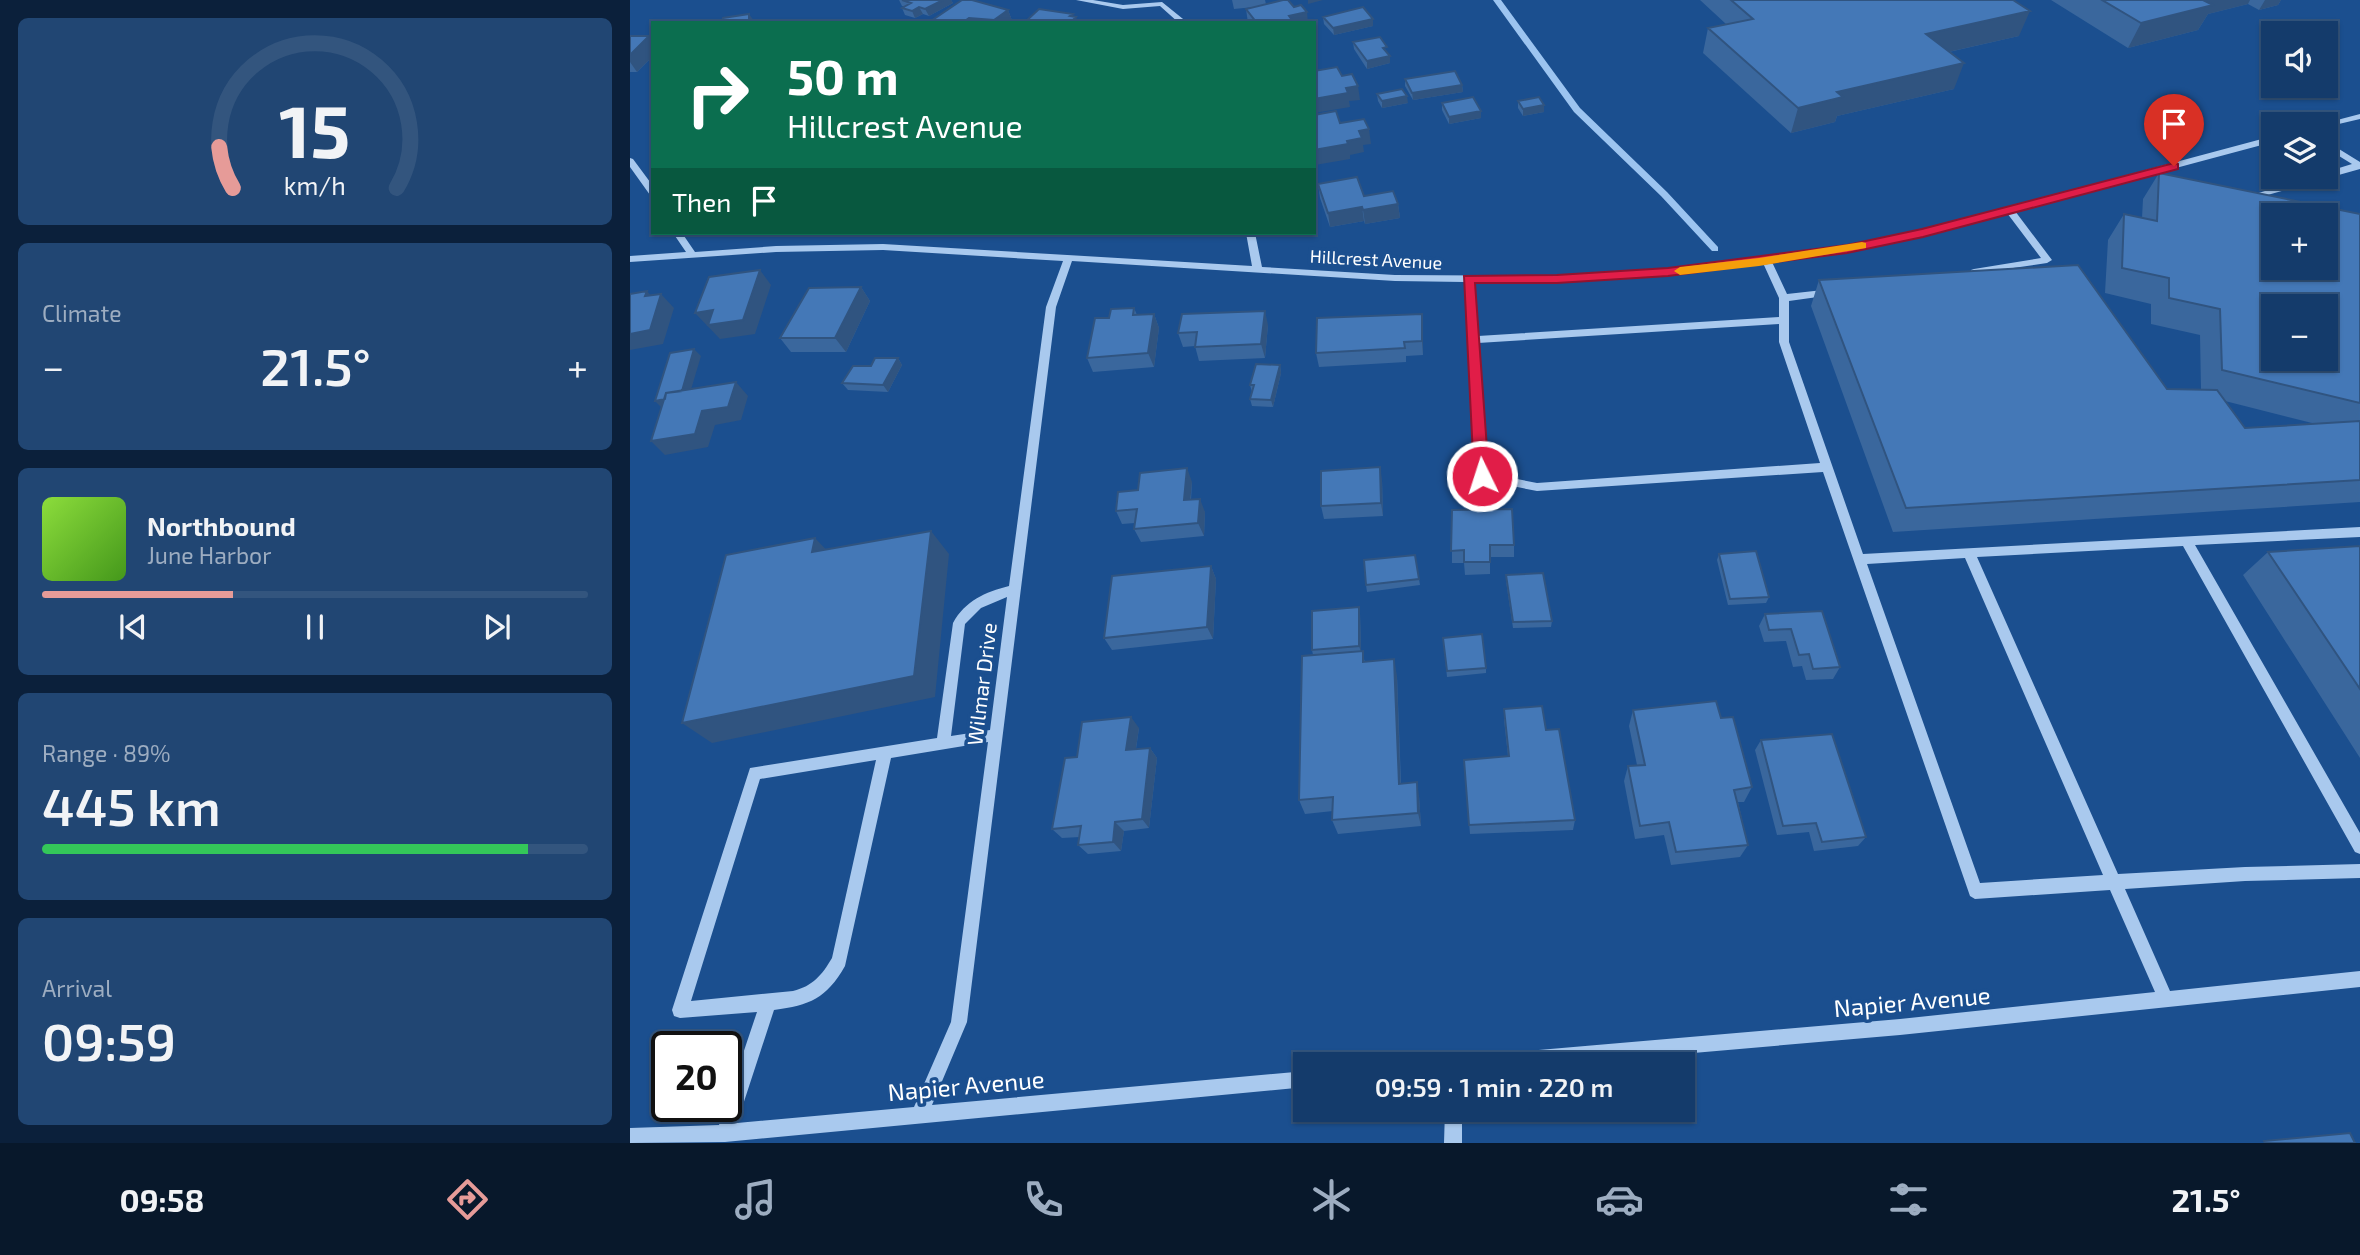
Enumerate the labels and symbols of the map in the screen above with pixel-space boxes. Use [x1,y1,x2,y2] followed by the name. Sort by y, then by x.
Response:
[2144,94,2204,166] pin
[1309,245,1443,273] street label: Hillcrest Avenue
[1445,439,1519,513] position arrow
[961,621,1001,747] street label: Wilmar Drive
[1832,980,1992,1022] street label: Napier Avenue
[651,1031,742,1122] speed limit sign: 20
[886,1064,1046,1106] street label: Napier Avenue

